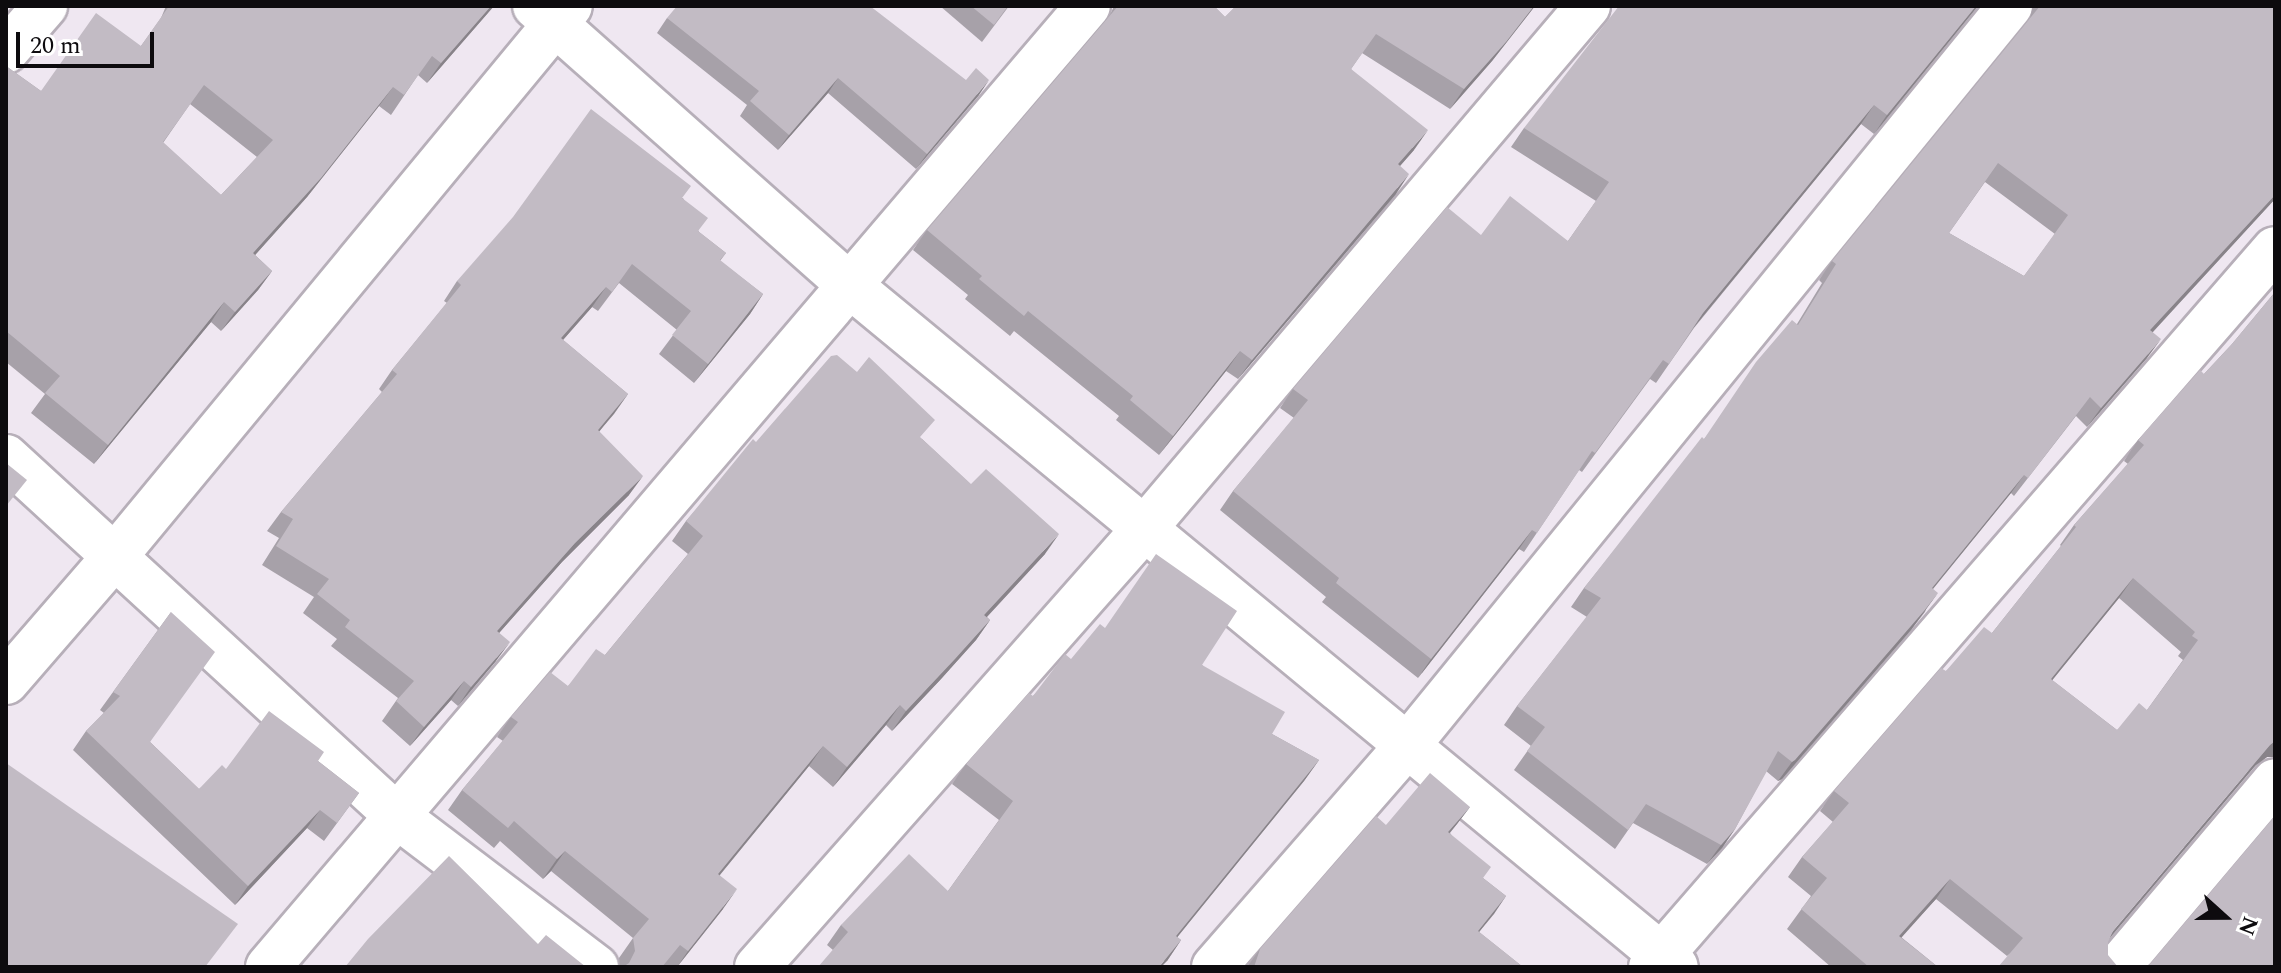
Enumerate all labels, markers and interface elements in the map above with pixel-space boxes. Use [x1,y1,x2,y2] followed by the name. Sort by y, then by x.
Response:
[20,16,158,66] scale bar
[30,28,81,64] text: 20 m
[2185,877,2265,957] north arrow
[2229,911,2266,940] text: N

